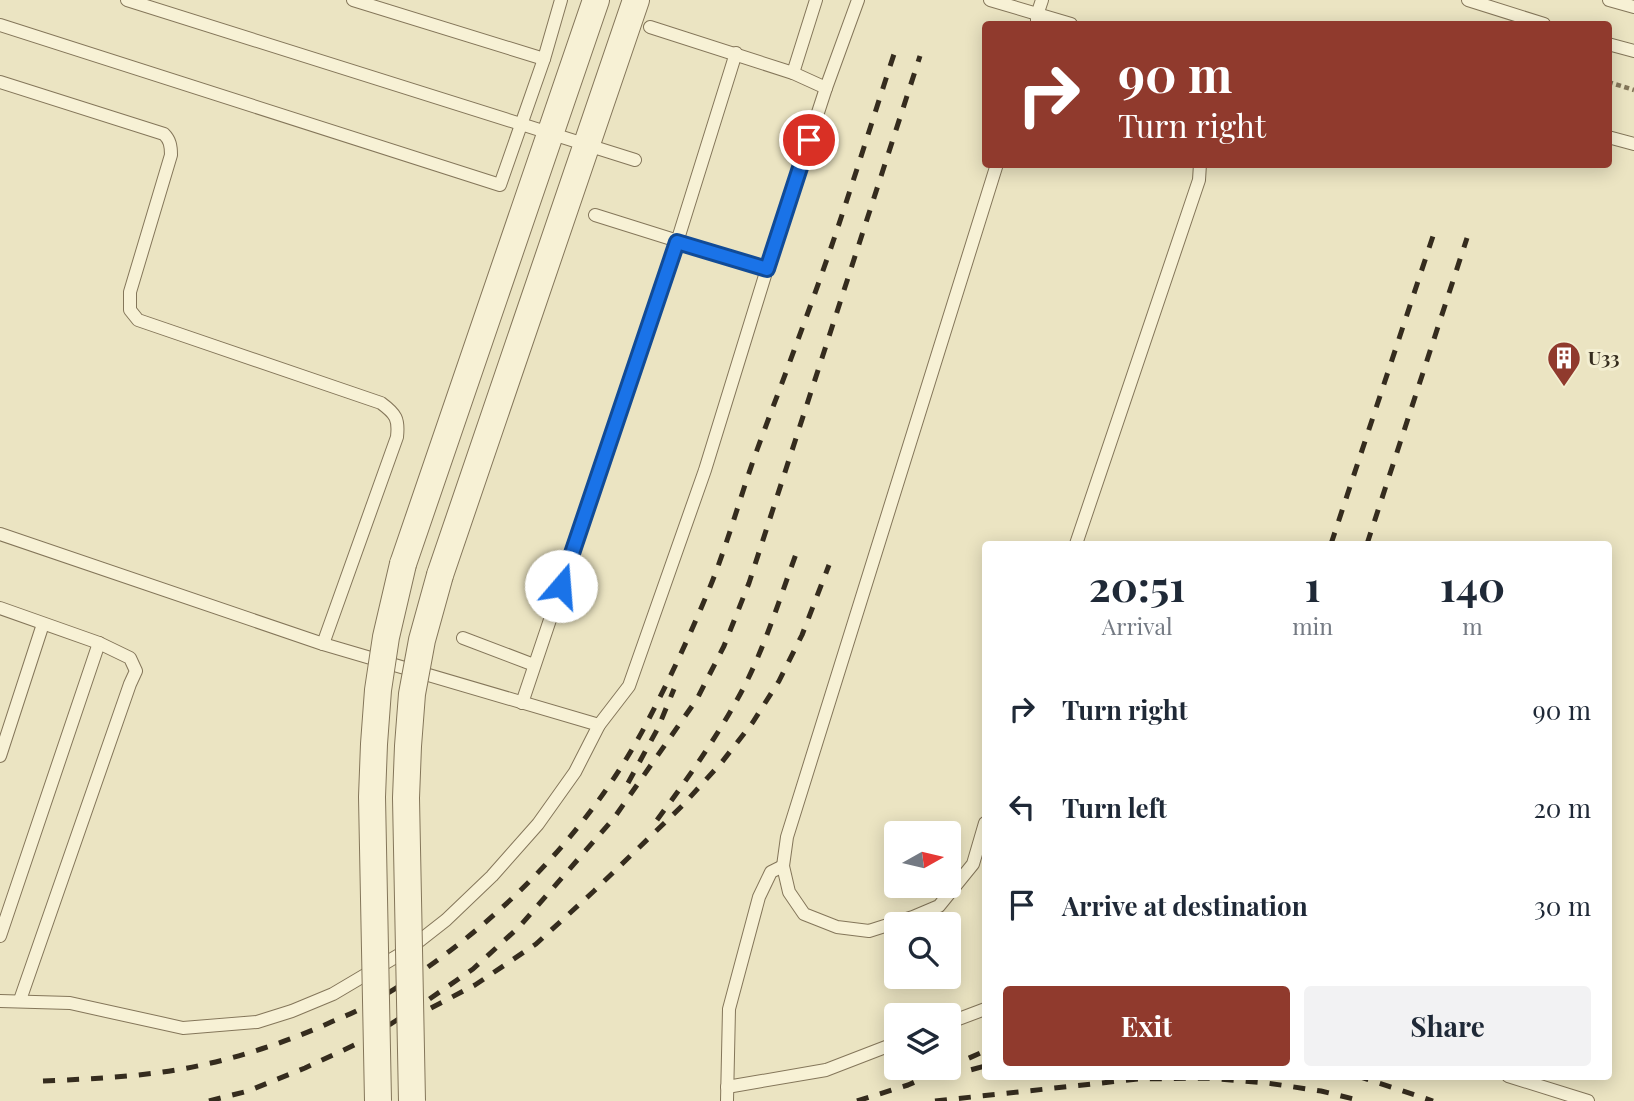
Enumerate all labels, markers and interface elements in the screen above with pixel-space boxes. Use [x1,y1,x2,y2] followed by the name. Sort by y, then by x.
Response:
[1118,40,1232,105] text: 90 m
[1003,49,1094,140] icon: right
[1118,103,1266,146] text: Turn right
[779,110,839,170] pin
[790,121,828,159] icon: arrive
[1545,339,1583,388] building icon: U33
[1588,344,1620,370] place label: U33
[524,549,598,623] position arrow
[1089,557,1185,613] text: 20:51
[1305,557,1321,613] text: 1
[1440,557,1505,613] text: 140
[1102,610,1173,641] text: Arrival
[1292,610,1333,641] text: min
[1462,610,1483,641] text: m
[1003,690,1041,728] icon: right
[1062,692,1188,727] text: Turn right
[1533,692,1591,727] text: 90 m
[1003,788,1041,826] icon: left
[1062,790,1167,825] text: Turn left
[1533,790,1591,825] text: 20 m
[884,821,961,898] north arrow
[884,821,961,1080] map controls
[1003,886,1041,924] icon: arrive
[1062,888,1308,923] text: Arrive at destination
[1534,888,1591,923] text: 30 m
[884,912,961,989] button: search
[1003,986,1290,1066] button: Exit
[1304,986,1591,1066] button: Share
[884,1003,961,1080] button: layers

